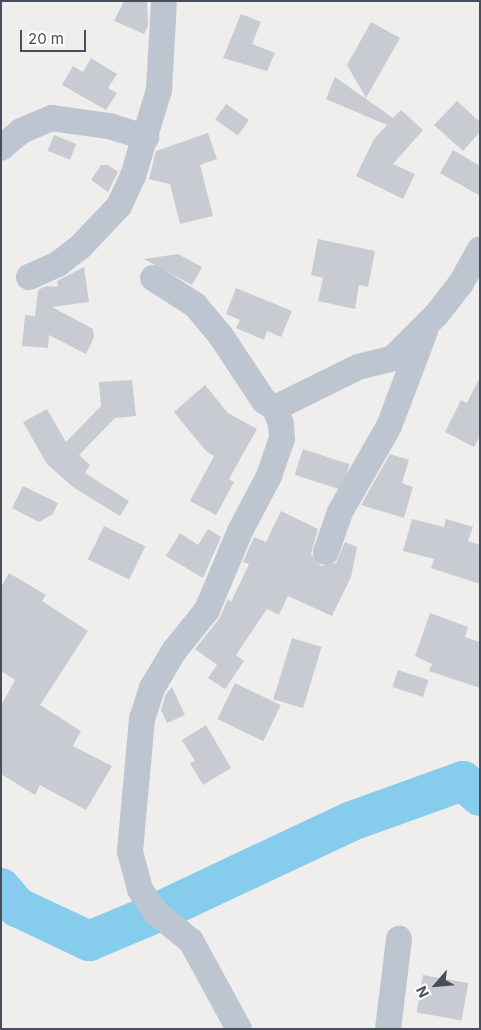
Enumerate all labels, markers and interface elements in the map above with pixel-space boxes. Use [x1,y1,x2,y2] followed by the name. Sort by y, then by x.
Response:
[22,20,89,52] scale bar
[28,29,64,48] text: 20 m
[411,960,461,1010] north arrow
[412,983,432,1001] text: N

